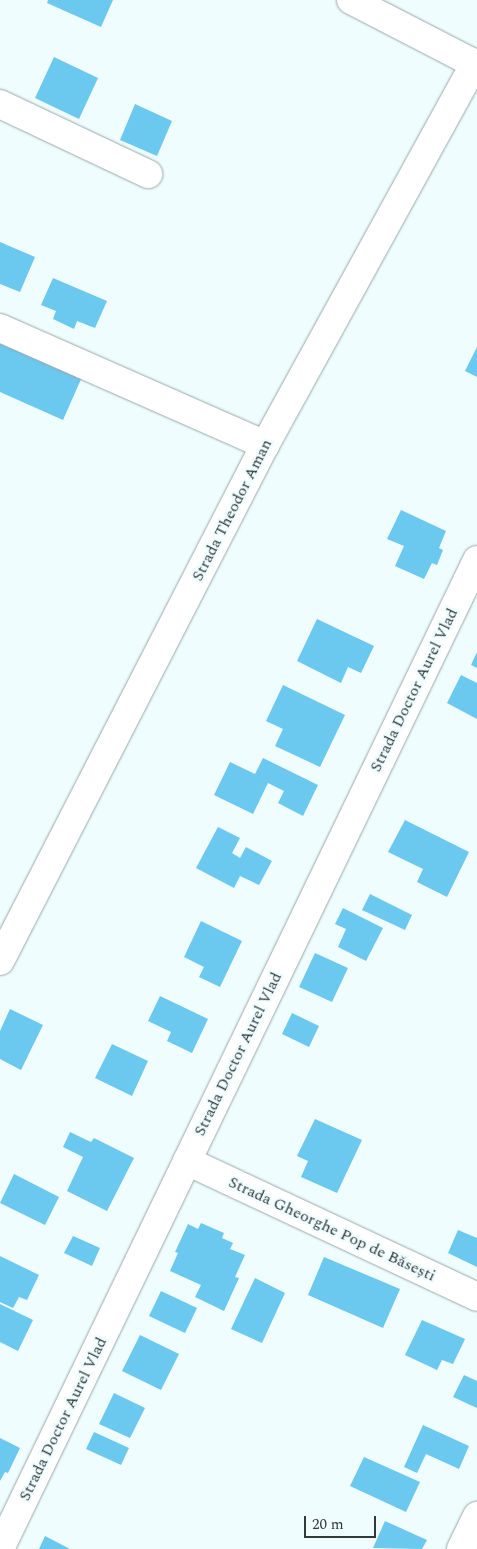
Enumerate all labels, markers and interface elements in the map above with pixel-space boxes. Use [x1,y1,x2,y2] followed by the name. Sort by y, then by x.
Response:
[188,436,276,584] street label: Strada Theodor Aman
[366,605,462,775] street label: Strada Doctor Aurel Vlad
[190,969,286,1139] street label: Strada Doctor Aurel Vlad
[225,1172,439,1286] street label: Strada Gheorghe Pop de Băsești
[15,1334,111,1504] street label: Strada Doctor Aurel Vlad
[307,1506,380,1538] scale bar
[312,1513,344,1536] text: 20 m

